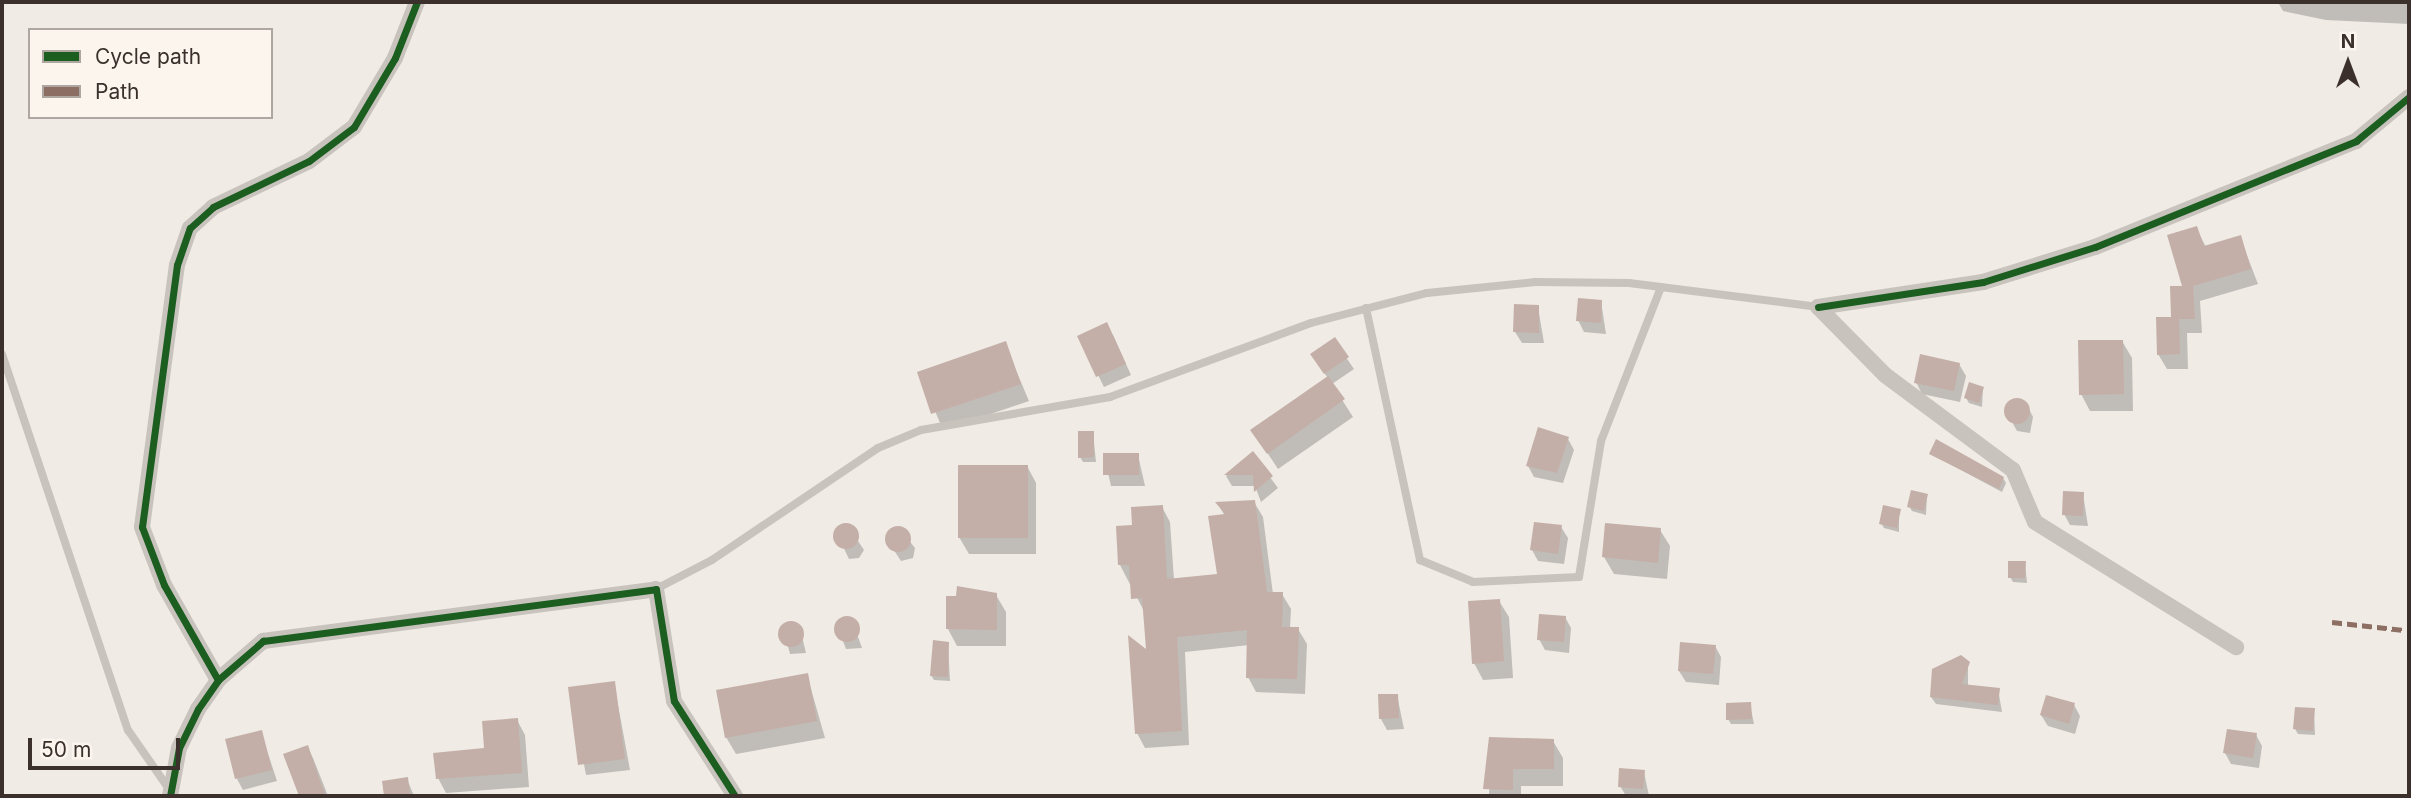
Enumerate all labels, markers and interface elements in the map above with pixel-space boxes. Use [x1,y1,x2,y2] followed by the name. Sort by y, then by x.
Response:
[28,28,273,119] legend
[2313,28,2383,98] north arrow
[2341,30,2355,53] text: N
[95,44,201,69] text: Cycle path
[95,79,140,104] text: Path
[32,724,184,768] scale bar
[41,737,91,762] text: 50 m

